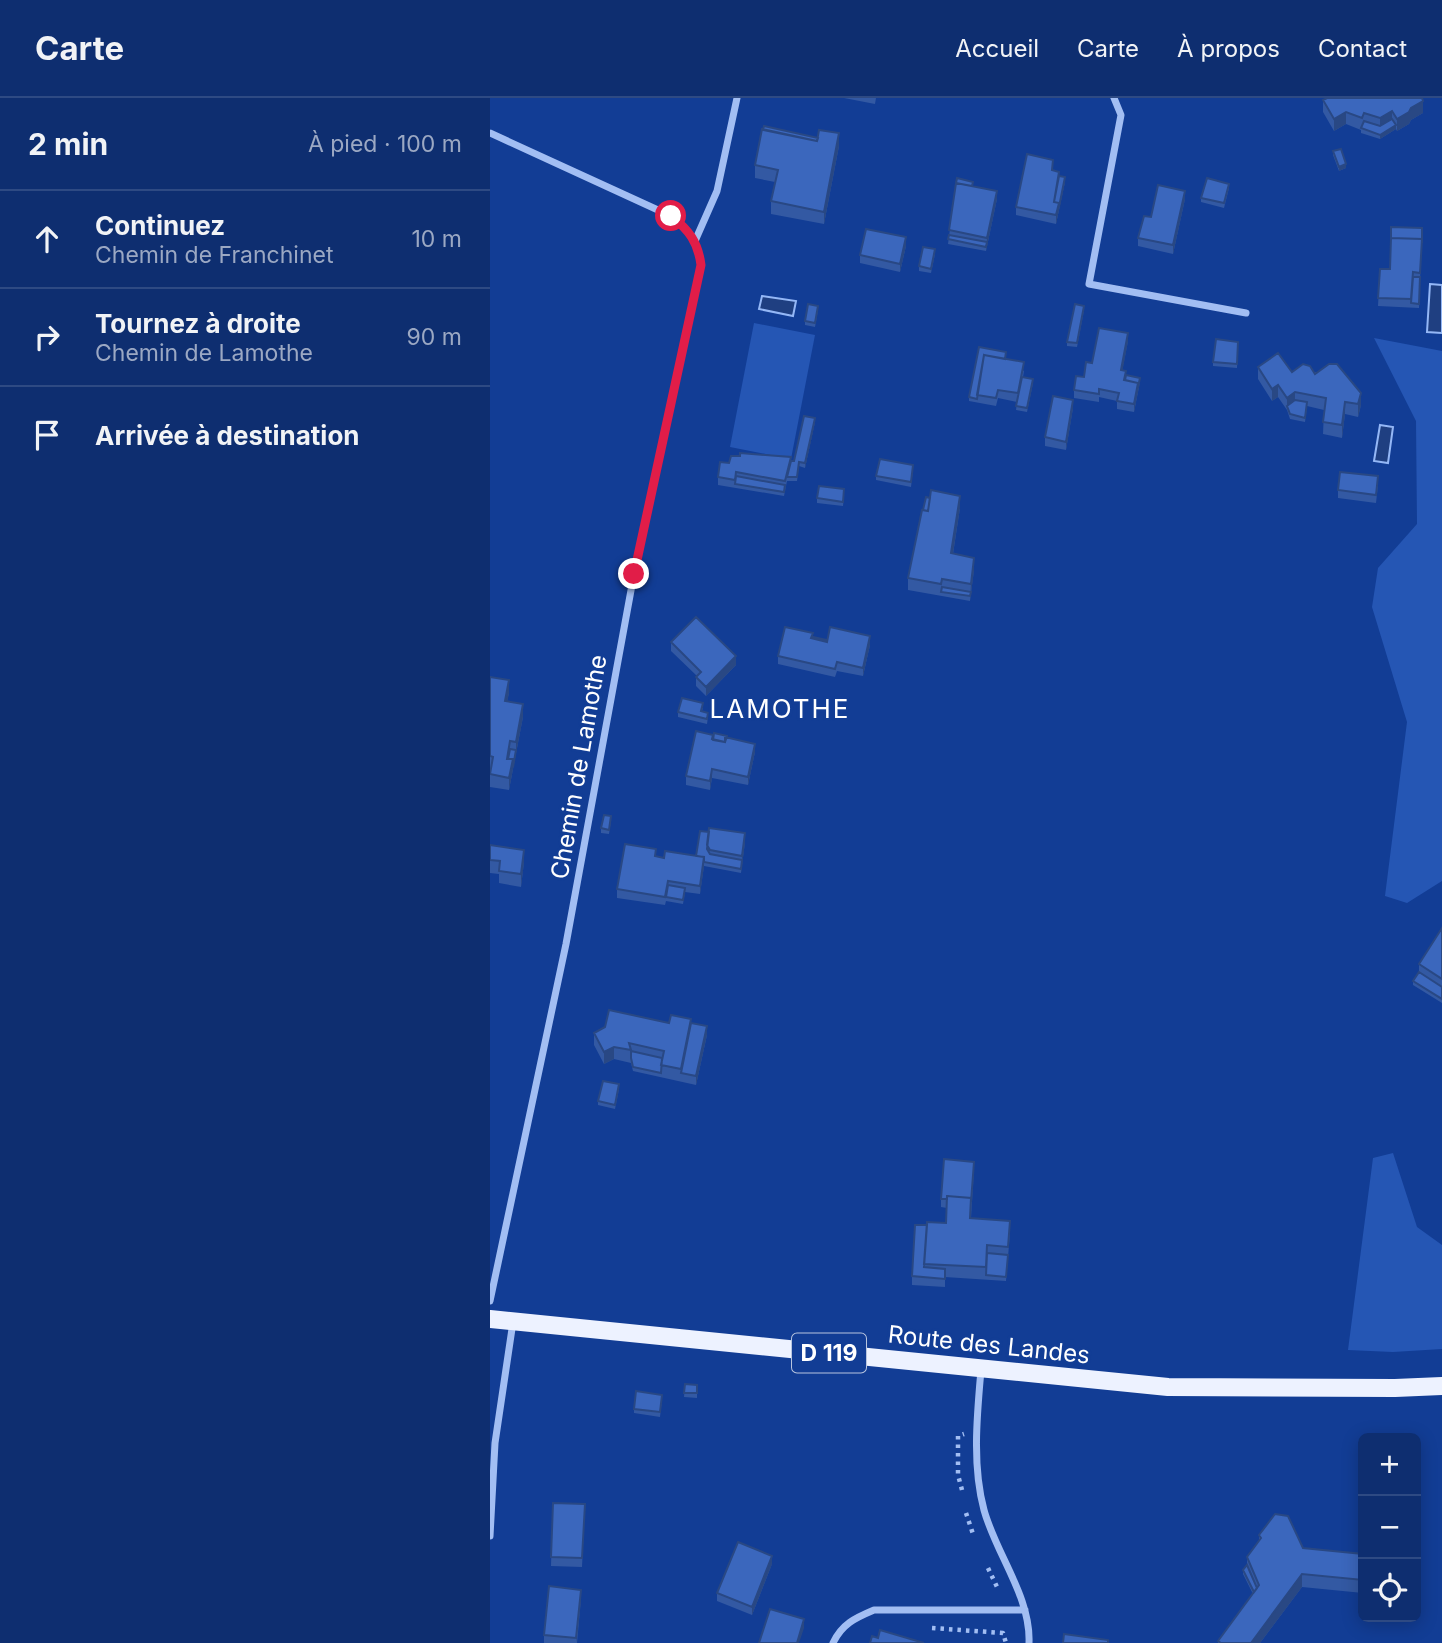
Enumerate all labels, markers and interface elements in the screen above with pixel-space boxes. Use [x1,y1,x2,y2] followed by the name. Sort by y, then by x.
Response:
[35,28,124,68] text: Carte
[955,34,1039,63] text: Accueil
[1077,34,1139,63] text: Carte
[1177,34,1280,63] text: À propos
[1318,34,1407,63] text: Contact
[28,126,108,162] text: 2 min
[308,130,462,158] text: À pied · 100 m
[655,200,686,231] route start
[95,210,225,241] text: Continuez
[28,220,66,258] icon: ahead
[412,225,462,253] text: 10 m
[95,241,333,269] text: Chemin de Franchinet
[95,308,301,339] text: Tournez à droite
[28,318,66,356] icon: right
[407,323,462,351] text: 90 m
[95,339,313,367] text: Chemin de Lamothe
[28,416,66,454] icon: arrive
[95,420,360,451] text: Arrivée à destination
[618,558,649,589] route end
[544,652,613,881] street label: Chemin de Lamothe
[710,693,850,724] district label: LAMOTHE
[887,1319,1091,1370] street label: Route des Landes
[792,1334,866,1372] road number: D 119
[1358,1433,1421,1622] map controls
[1358,1433,1421,1496] button: +
[1358,1496,1421,1559] button: −
[1358,1559,1421,1622] button: locate

